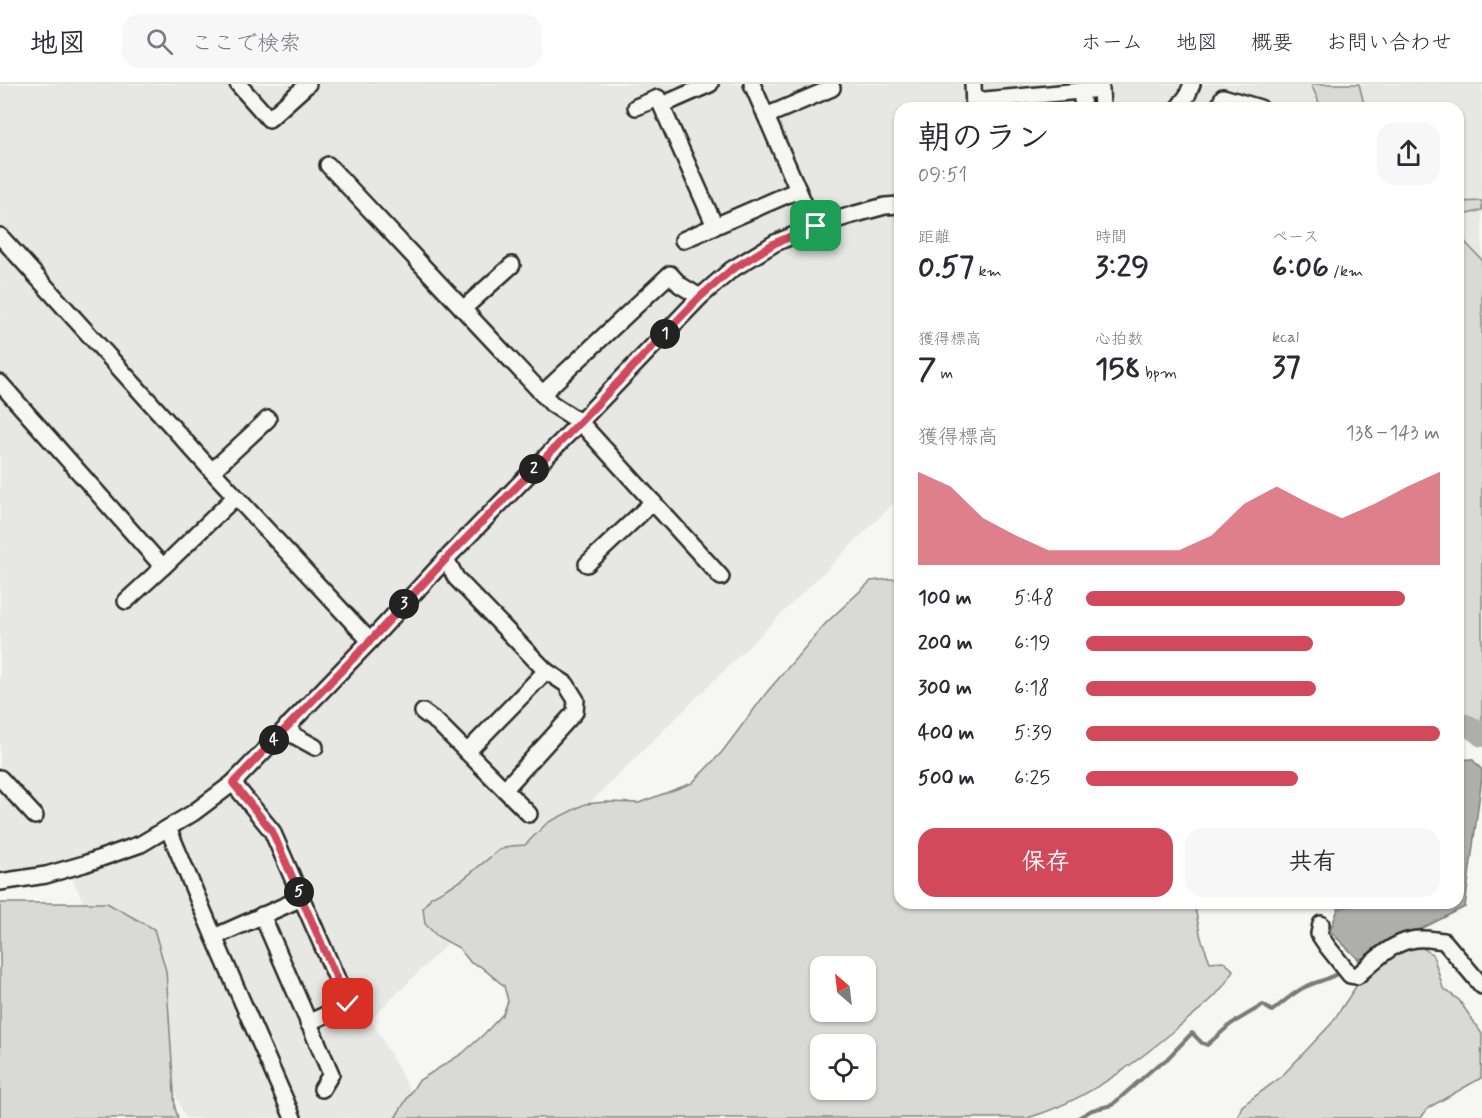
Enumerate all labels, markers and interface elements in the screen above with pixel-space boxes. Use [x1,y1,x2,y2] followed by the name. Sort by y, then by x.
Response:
[122,14,542,68] search box
[143,25,176,58] icon: search
[30,26,86,63] text: 地図
[1081,29,1143,57] text: ホーム
[1176,29,1218,57] text: 地図
[1251,29,1293,57] text: 概要
[1326,29,1452,57] text: お問い合わせ
[191,30,301,58] text: ここで検索
[918,117,1050,161] text: 朝のラン
[1377,122,1440,185] button: share
[918,162,967,189] text: 09:51
[790,200,841,251] pin
[799,209,832,242] icon: arrive
[918,227,950,248] text: 距離
[1095,227,1127,248] text: 時間
[1272,227,1319,248] text: ペース
[918,248,974,287] text: 0.57
[1095,248,1149,287] text: 3:29
[1272,248,1329,287] text: 6:06
[974,261,1002,282] text: km
[1329,261,1363,282] text: /km
[650,319,680,349] pin: 1
[661,323,669,344] text: 1
[1272,327,1299,348] text: kcal
[918,329,982,350] text: 獲得標高
[1095,329,1143,350] text: 心拍数
[1272,348,1301,387] text: 37
[918,350,936,389] text: 7
[1095,350,1141,389] text: 158
[936,363,953,384] text: m
[1141,363,1177,384] text: bpm
[1346,420,1440,447] text: 138–143 m
[918,424,998,451] text: 獲得標高
[519,454,549,484] pin: 2
[530,458,538,479] text: 2
[918,585,972,612] text: 100 m
[1014,585,1054,612] text: 5:48
[389,589,419,619] pin: 3
[400,593,408,614] text: 3
[918,630,973,657] text: 200 m
[1014,630,1050,657] text: 6:19
[918,675,972,702] text: 300 m
[1014,675,1049,702] text: 6:18
[918,720,974,747] text: 400 m
[1014,720,1052,747] text: 5:39
[259,725,289,755] pin: 4
[269,729,279,750] text: 4
[918,765,975,792] text: 500 m
[1014,765,1050,792] text: 6:25
[918,828,1173,897] button: 保存
[1185,828,1440,897] button: 共有
[284,877,314,907] pin: 5
[294,881,304,902] text: 5
[810,956,876,1022] north arrow
[810,956,876,1100] map controls
[322,978,373,1029] pin
[331,987,364,1020] icon: check
[810,1034,876,1100] button: locate

